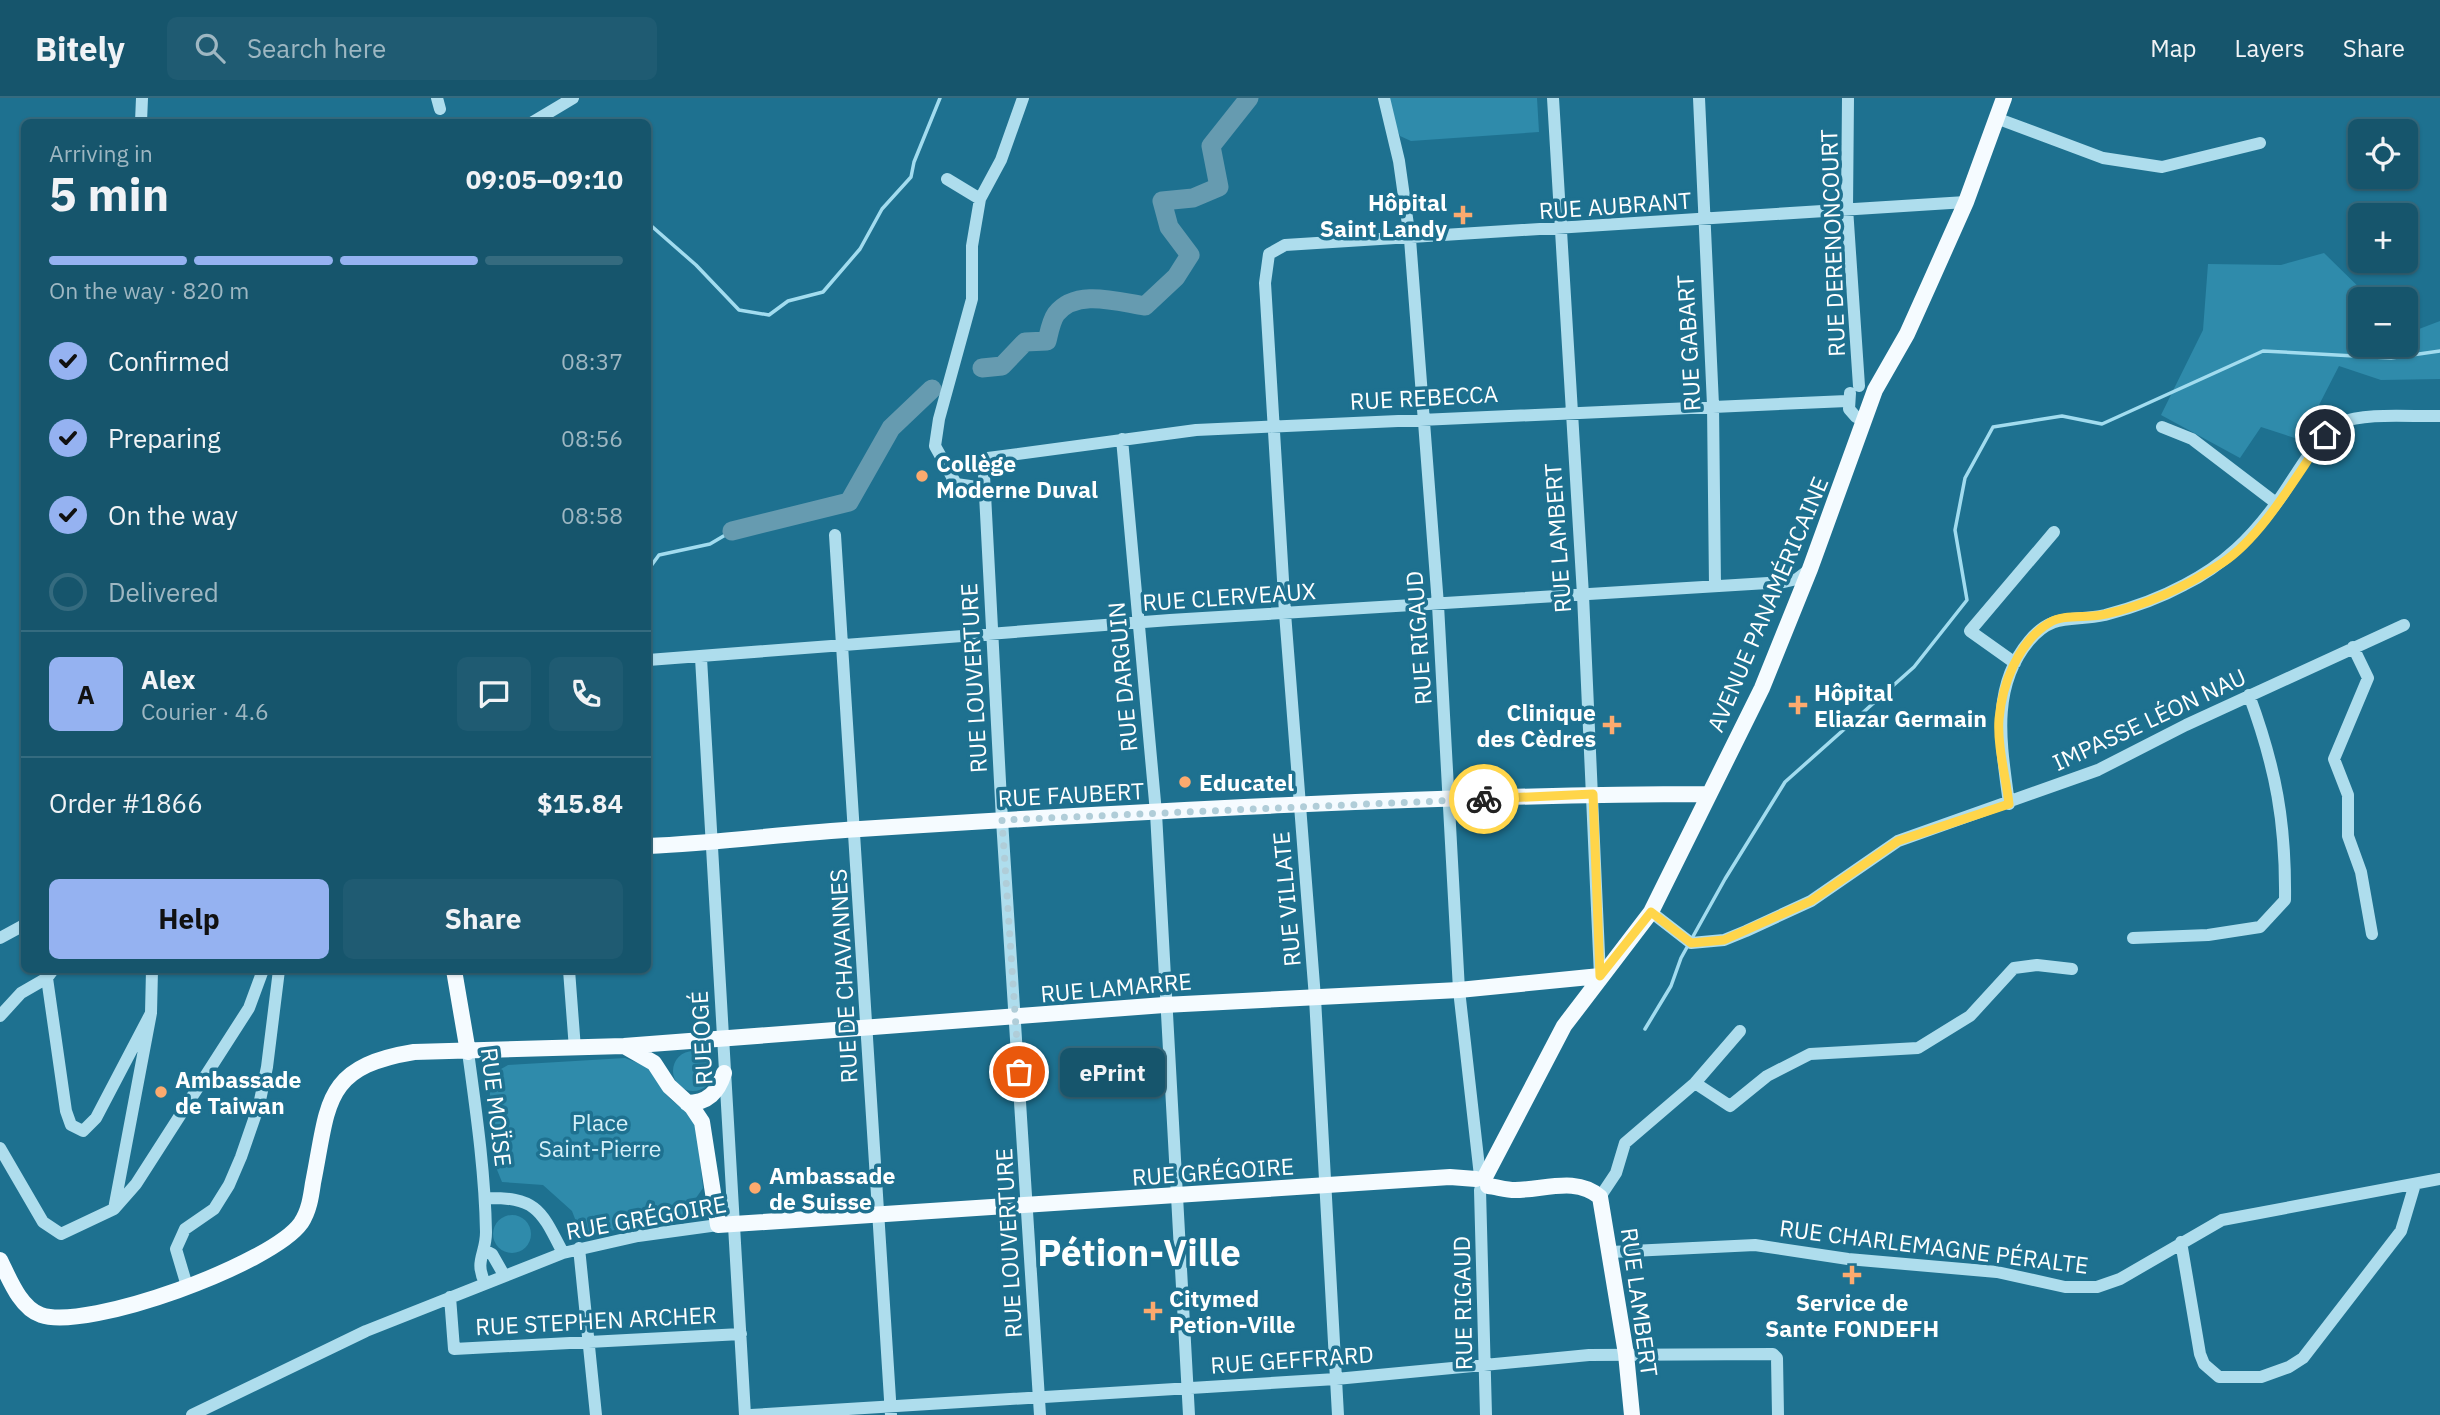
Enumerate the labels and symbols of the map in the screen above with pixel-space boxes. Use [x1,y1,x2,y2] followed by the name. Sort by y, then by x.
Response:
[1813,129,1851,357] street label: RUE DERENONCOURT
[1538,185,1692,225] street label: RUE AUBRANT
[1320,187,1448,243] place label: Hôpital Saint Landy
[1453,205,1473,225] marker: Hôpital Saint Landy
[1669,274,1707,412] street label: RUE GABART
[1349,378,1499,416] street label: RUE REBECCA
[2295,405,2355,465] pin
[936,448,1098,504] place label: Collège Moderne Duval
[1537,462,1577,614] street label: RUE LAMBERT
[914,468,930,484] marker: Collège Moderne Duval
[1700,472,1834,736] street label: AVENUE PANAMÉRICAINE
[1398,570,1438,706] street label: RUE RIGAUD
[1141,575,1317,617] street label: RUE CLERVEAUX
[953,582,993,774] street label: RUE LOUVERTURE
[1101,601,1143,753] street label: RUE DARGUIN
[2047,661,2251,777] street label: IMPASSE LÉON NAU
[1814,677,1987,733] place label: Hôpital Eliazar Germain
[1788,695,1808,715] marker: Hôpital Eliazar Germain
[1476,697,1596,753] place label: Clinique des Cèdres
[1602,715,1622,735] marker: Clinique des Cèdres
[1449,764,1519,834] courier
[1199,767,1294,797] place label: Educatel
[1177,774,1193,790] marker: Educatel
[997,775,1145,813] street label: RUE FAUBERT
[1265,830,1307,968] street label: RUE VILLATE
[822,868,864,1084] street label: RUE DE CHAVANNES
[1039,965,1193,1009] street label: RUE LAMARRE
[684,990,718,1086] street label: RUE OGÉ
[989,1042,1049,1102] pin
[475,1046,519,1168] street label: RUE MOÏSE
[1061,1048,1166,1096] callout: ePrint
[175,1064,301,1120] place label: Ambassade de Taiwan
[153,1084,169,1100] marker: Ambassade de Taiwan
[539,1107,661,1163] park label: Place Saint-Pierre
[988,1147,1028,1339] street label: RUE LOUVERTURE
[1131,1150,1295,1192] street label: RUE GRÉGOIRE
[769,1160,895,1216] place label: Ambassade de Suisse
[747,1180,763,1196] marker: Ambassade de Suisse
[563,1188,729,1246] street label: RUE GRÉGOIRE
[1778,1212,2090,1280] street label: RUE CHARLEMAGNE PÉRALTE
[1615,1226,1665,1378] street label: RUE LAMBERT
[1037,1228,1241,1276] district label: Pétion-Ville
[1446,1236,1478,1370] street label: RUE RIGAUD
[1842,1265,1862,1285] marker: Service de Sante FONDEFH
[1169,1283,1296,1339] place label: Citymed Petion-Ville
[1765,1287,1939,1343] place label: Service de Sante FONDEFH
[475,1299,717,1341] street label: RUE STEPHEN ARCHER
[1143,1301,1163,1321] marker: Citymed Petion-Ville
[1209,1338,1375,1380] street label: RUE GEFFRARD

